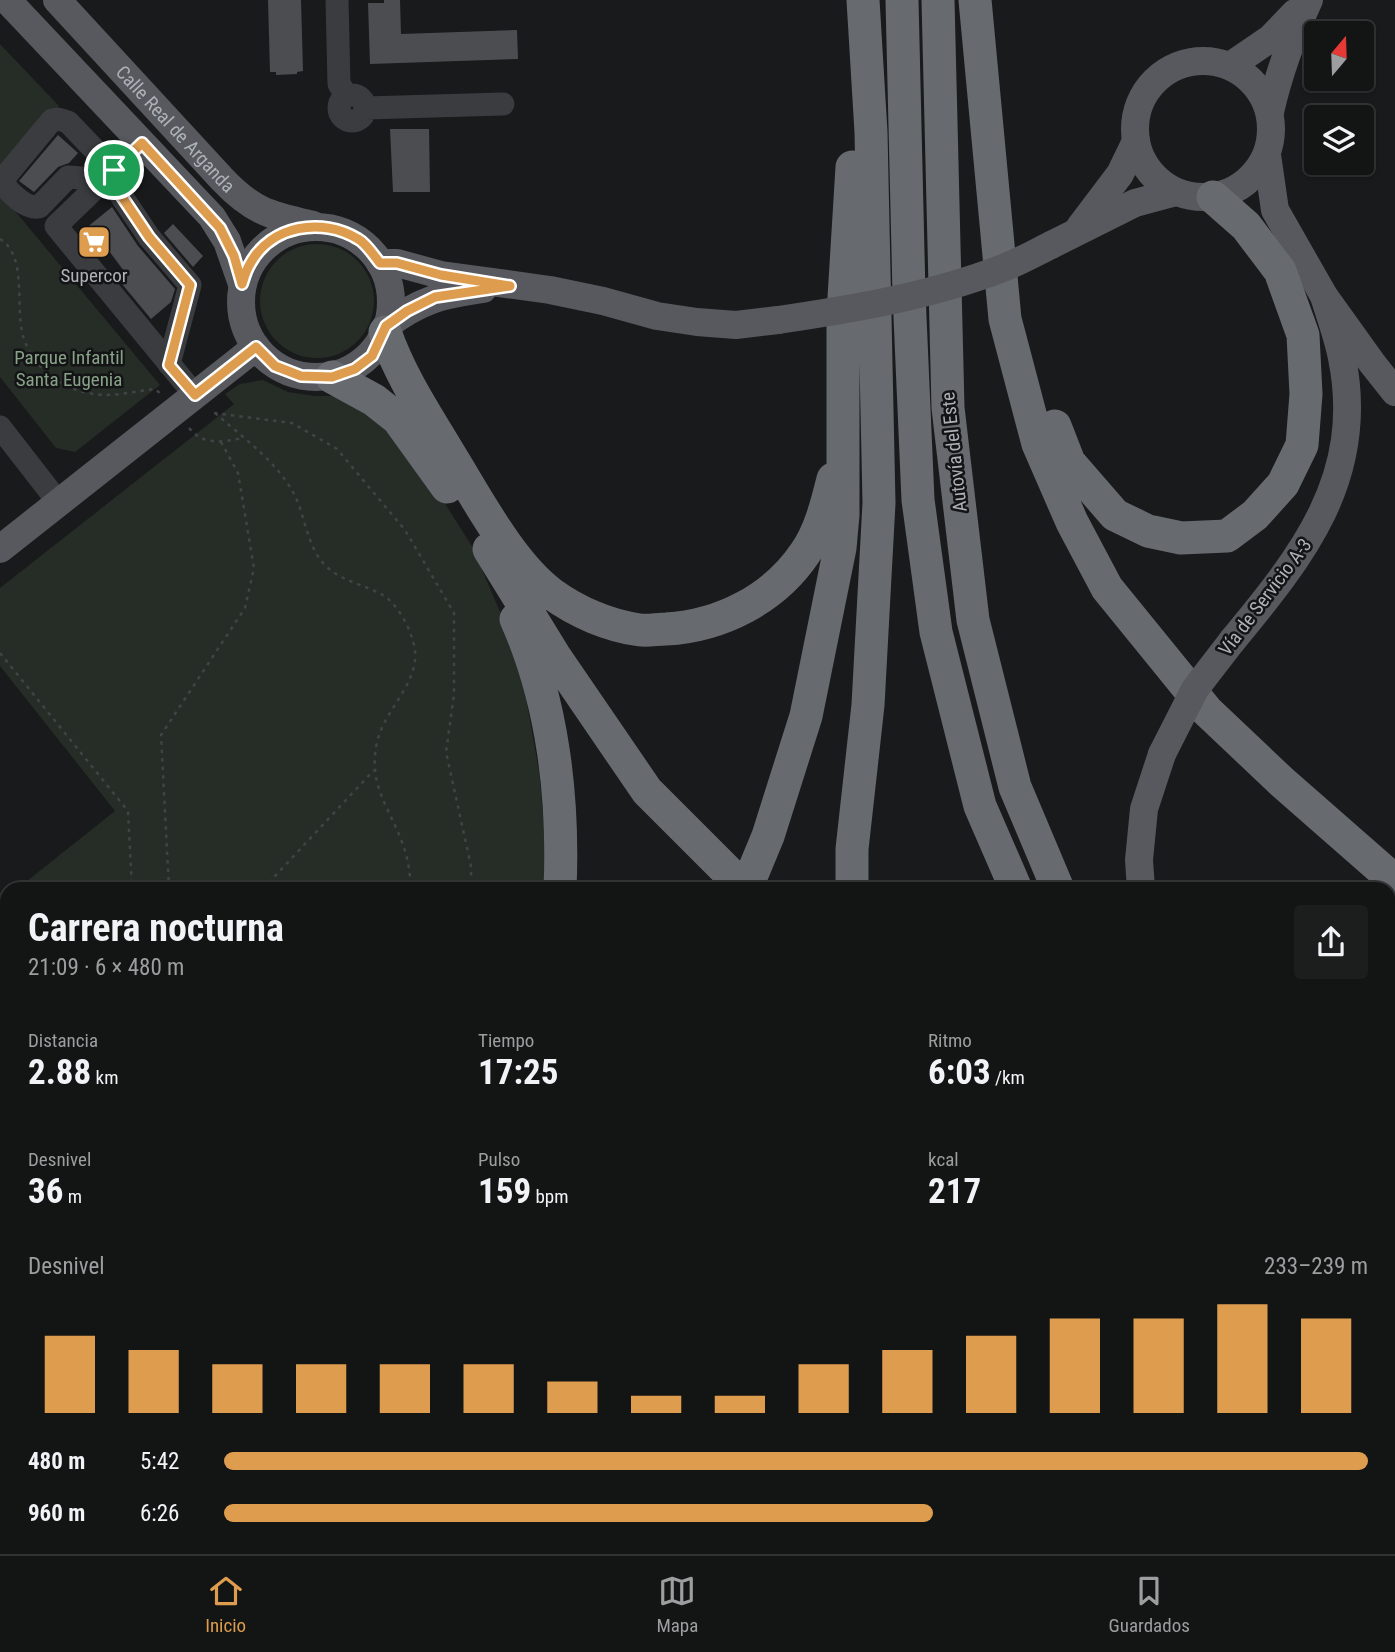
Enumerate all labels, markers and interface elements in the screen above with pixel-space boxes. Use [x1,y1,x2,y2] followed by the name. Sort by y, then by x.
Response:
[1304,21,1374,91] north arrow
[1304,21,1374,175] map controls
[111,60,240,197] street label: Calle Real de Arganda
[1304,105,1374,175] button: layers
[84,140,144,200] pin
[95,151,133,189] icon: arrive
[75,223,113,261] supermarket icon: Supercor
[60,264,128,287] place label: Supercor
[14,346,124,391] park label: Parque Infantil Santa Eugenia
[936,391,972,513] street label: Autovía del Este
[1214,534,1316,660] street label: Vía de Servicio A-3
[1294,905,1368,979] button: share
[28,906,284,950] text: Carrera nocturna
[28,954,184,981] text: 21:09 · 6 × 480 m
[28,1029,98,1052] text: Distancia
[478,1029,534,1052] text: Tiempo
[928,1029,972,1052] text: Ritmo
[28,1052,91,1093] text: 2.88
[478,1052,558,1093] text: 17:25
[928,1052,991,1093] text: 6:03
[91,1066,118,1089] text: km
[991,1066,1025,1089] text: /km
[28,1148,91,1171] text: Desnivel
[478,1148,520,1171] text: Pulso
[928,1148,959,1171] text: kcal
[28,1171,63,1212] text: 36
[478,1171,531,1212] text: 159
[928,1171,981,1212] text: 217
[63,1185,82,1208] text: m
[531,1185,568,1208] text: bpm
[28,1253,105,1280] text: Desnivel
[1264,1253,1368,1280] text: 233–239 m
[28,1448,85,1475] text: 480 m
[140,1448,179,1475] text: 5:42
[28,1500,85,1527] text: 960 m
[140,1500,179,1527] text: 6:26
[205,1572,246,1637] tab: Inicio
[656,1572,698,1637] tab: Mapa
[1109,1572,1190,1637] tab: Guardados

